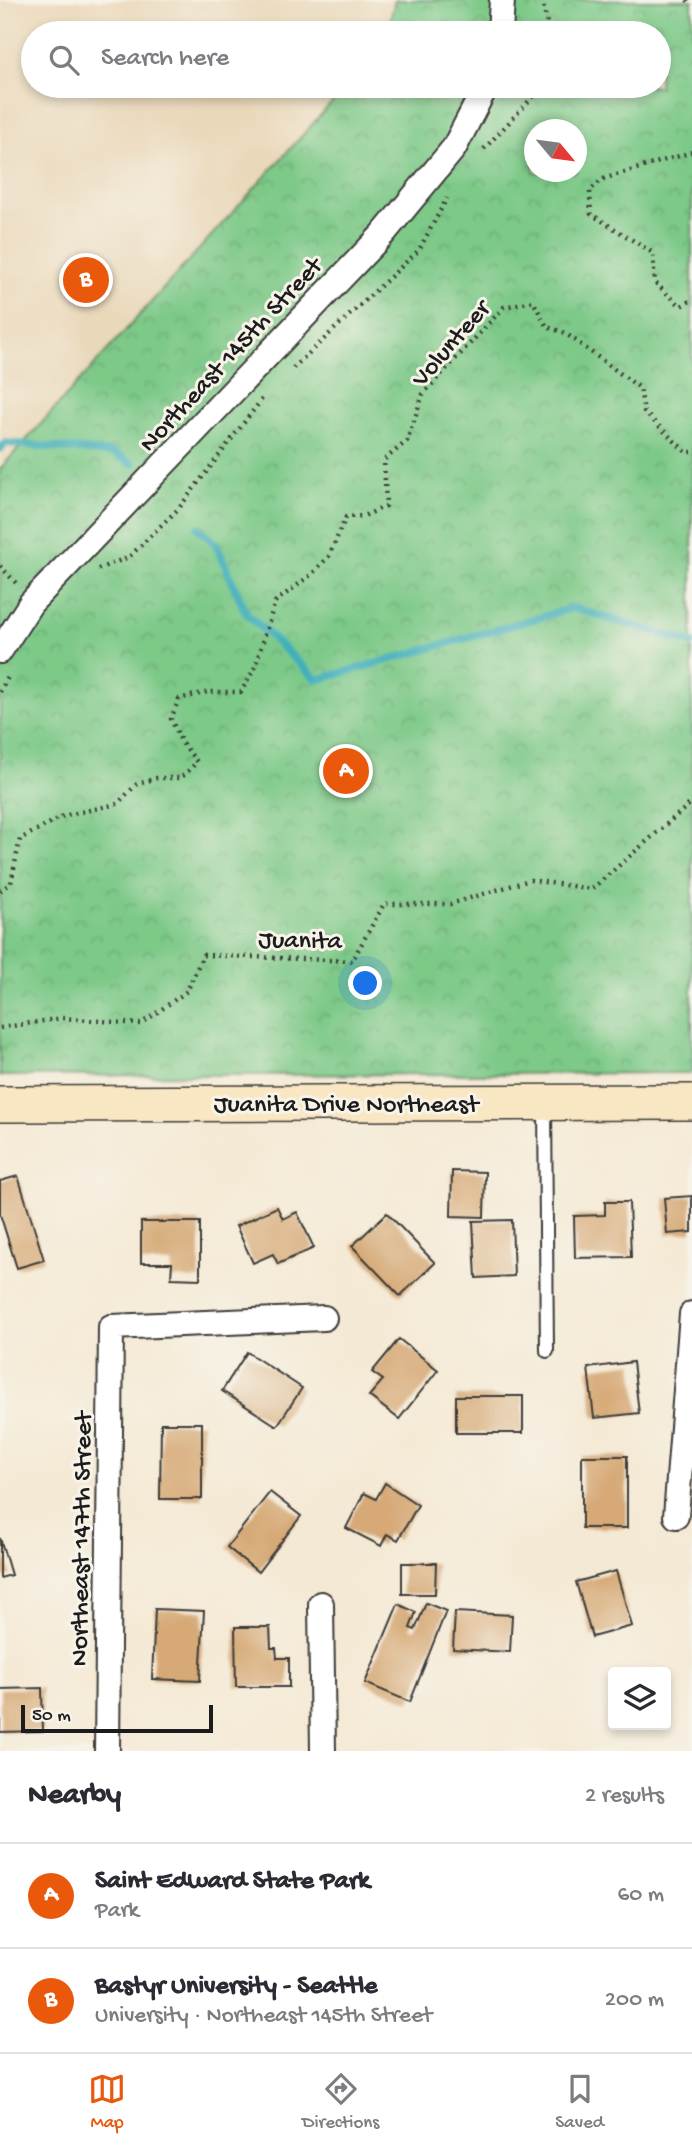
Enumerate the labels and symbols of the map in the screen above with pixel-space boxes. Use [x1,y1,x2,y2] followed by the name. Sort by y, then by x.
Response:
[524,119,587,182] north arrow
[134,251,332,460] street label: Northeast 145th Street
[63,254,109,306] pin: B
[406,293,500,395] street label: Volunteer
[323,745,369,797] pin: A
[258,926,343,959] street label: Juanita
[348,966,382,1000] your location
[214,1091,481,1122] street label: Juanita Drive Northeast
[66,1409,101,1667] street label: Northeast 147th Street
[21,1702,214,1734] scale bar

